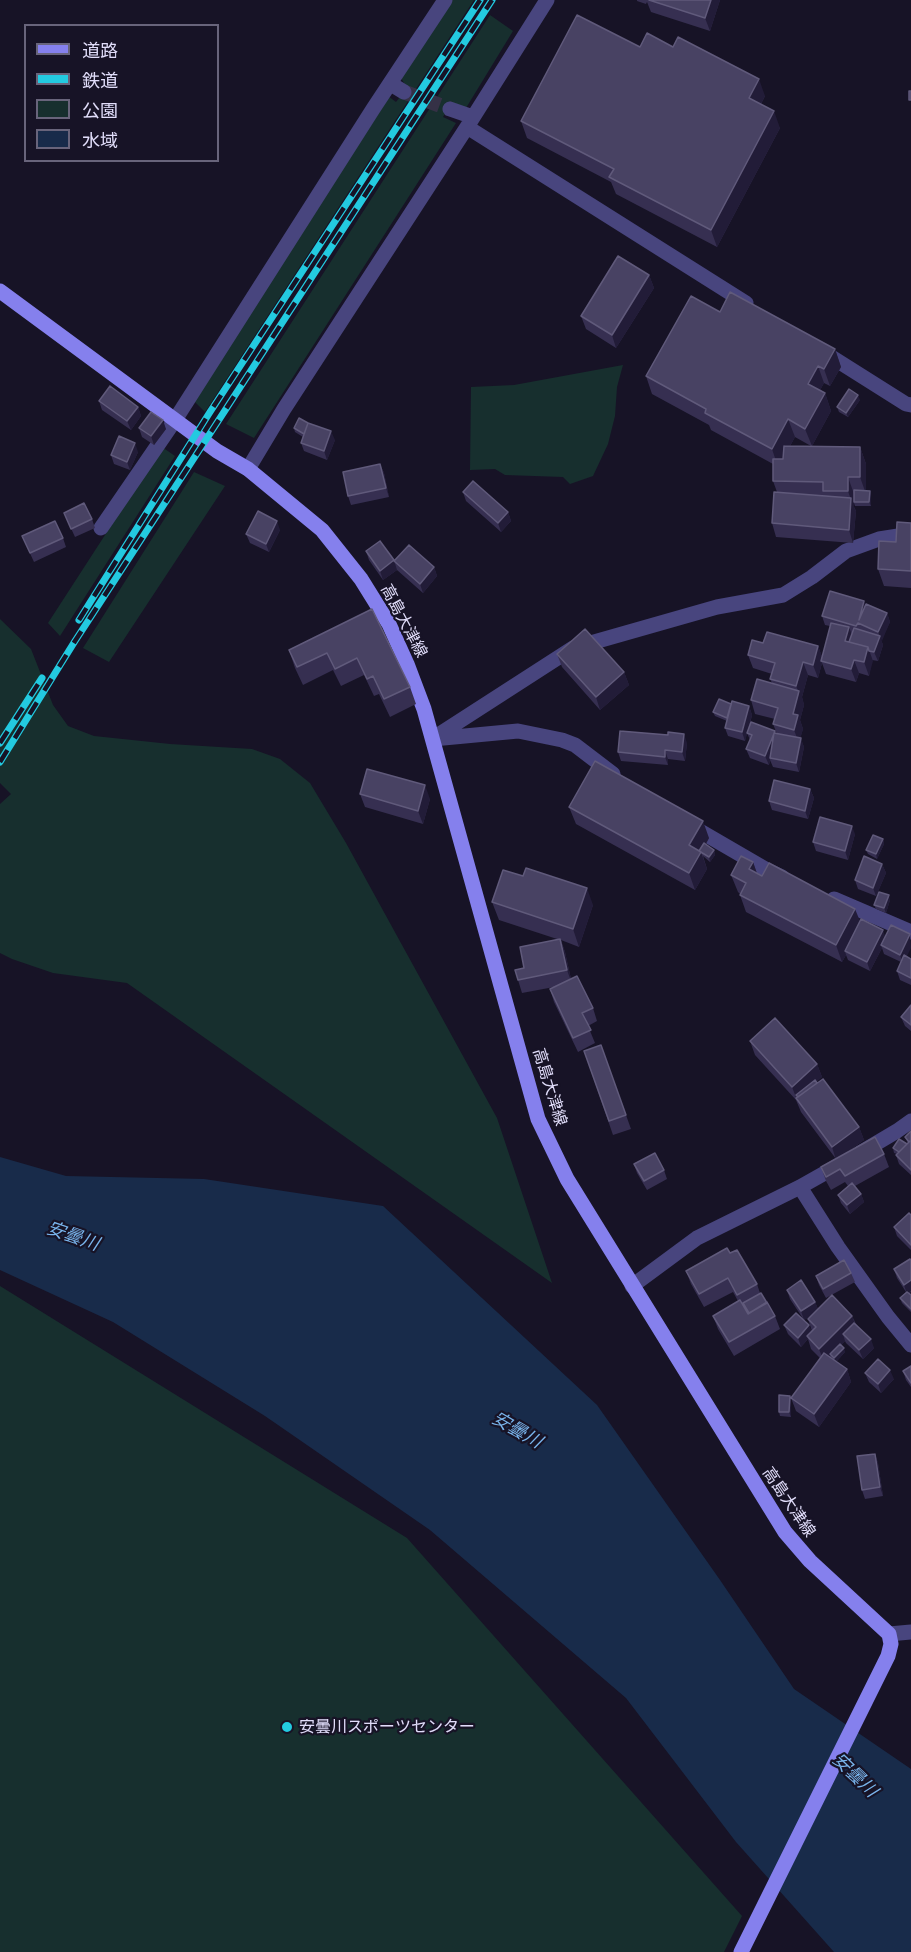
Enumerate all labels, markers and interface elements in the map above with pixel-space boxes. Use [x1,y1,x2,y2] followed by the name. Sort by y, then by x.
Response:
[24,24,219,162] legend
[82,39,118,61] text: 道路
[82,69,118,91] text: 鉄道
[82,99,118,121] text: 公園
[82,129,118,151] text: 水域
[377,581,431,661] street label: 高島大津線
[529,1046,571,1128] street label: 高島大津線
[44,1217,102,1255] water label: 安曇川
[488,1407,546,1453] water label: 安曇川
[759,1463,819,1541] street label: 高島大津線
[299,1717,475,1737] place label: 安曇川スポーツセンター
[280,1720,294,1734] marker: 安曇川スポーツセンター
[828,1748,882,1802] water label: 安曇川

